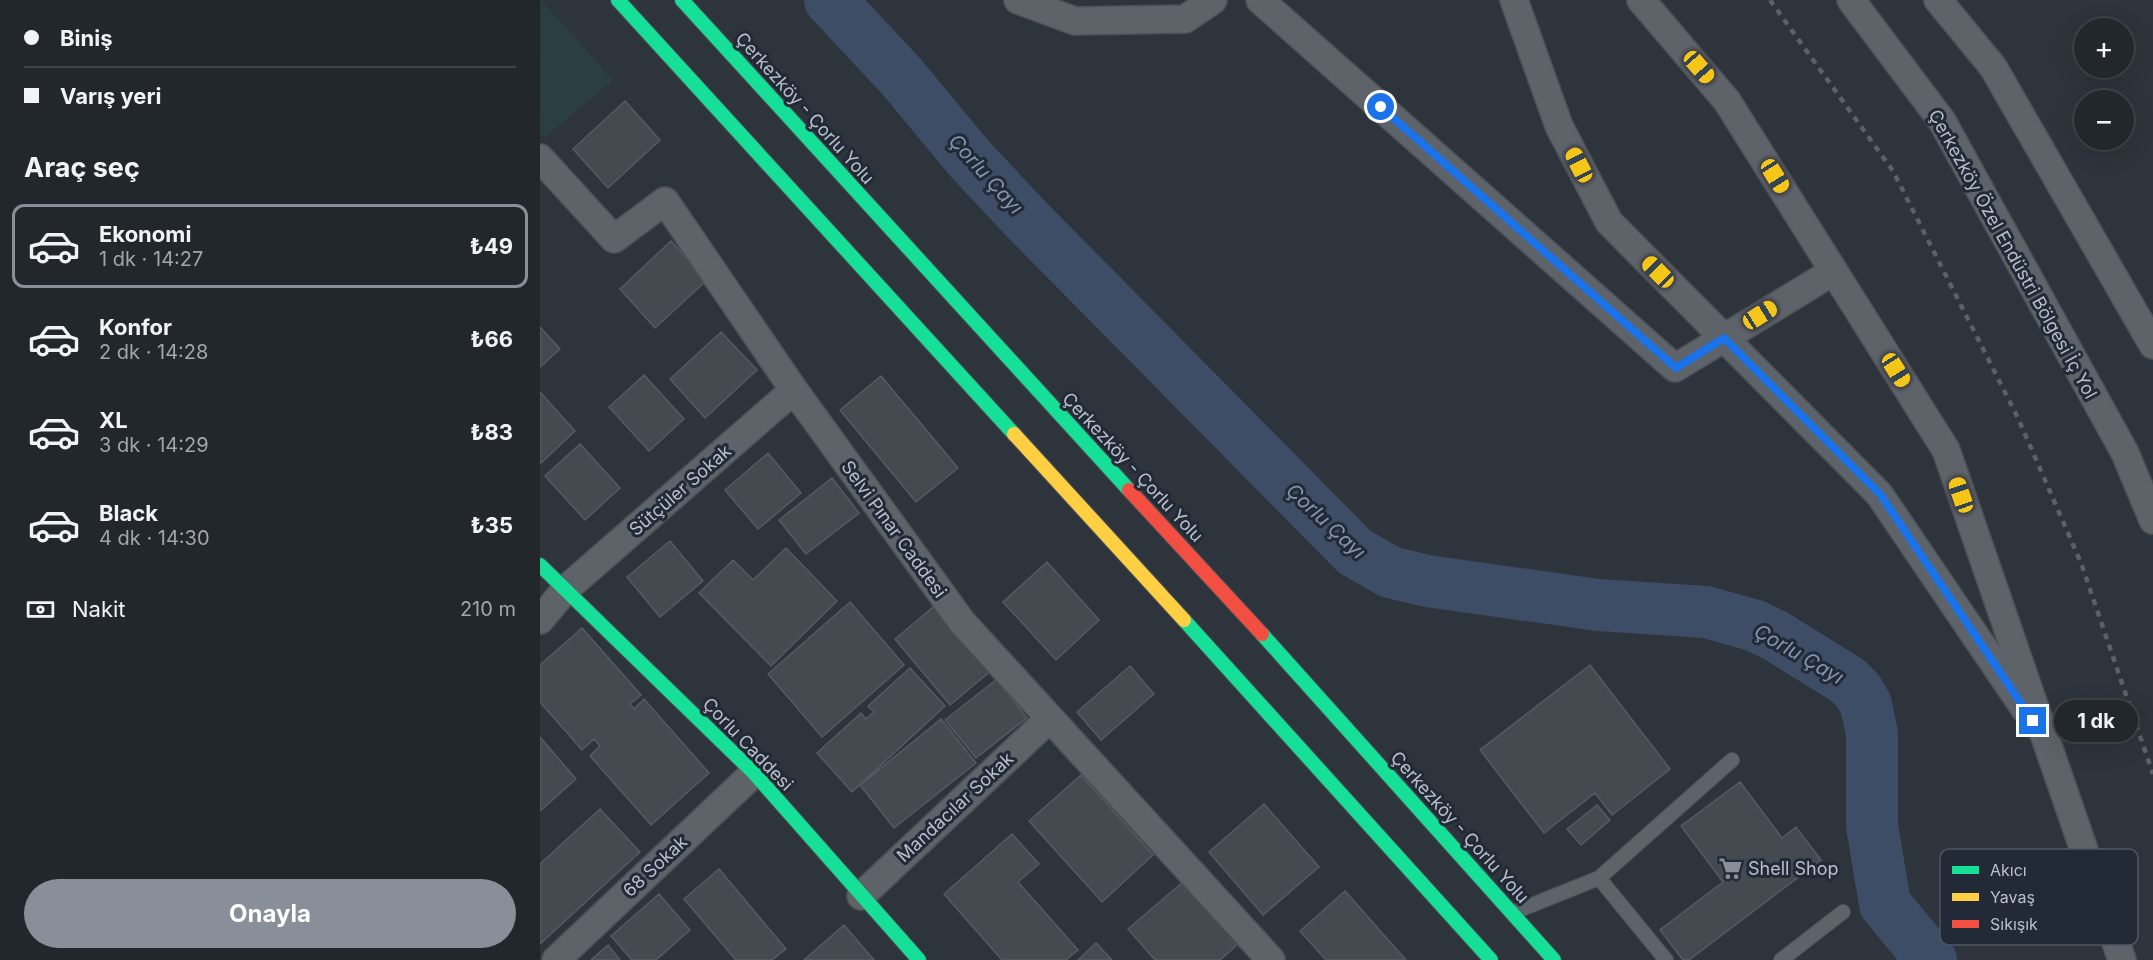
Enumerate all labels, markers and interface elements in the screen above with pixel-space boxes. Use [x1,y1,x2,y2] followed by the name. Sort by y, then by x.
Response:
[2074,18,2134,150] map controls
[2074,18,2134,78] button: +
[60,25,113,51] text: Biniş
[731,28,879,188] street label: Çerkezköy - Çorlu Yolu
[1680,48,1718,86] car
[60,83,162,109] text: Varış yeri
[2074,90,2134,150] button: −
[1367,93,1394,120] route start
[1924,105,2102,402] street label: Çerkezköy Özel Endüstri Bölgesi İç Yol
[944,129,1028,219] water label: Çorlu Çayı
[1563,145,1595,185] car
[24,151,140,184] text: Araç seç
[1758,156,1792,196] car
[27,219,81,273] icon: car
[99,221,191,247] text: Ekonomi
[470,233,513,259] text: ₺49
[99,247,203,271] text: 1 dk · 14:27
[1639,253,1677,291] car
[1740,298,1780,332] car
[27,312,81,366] icon: car
[99,314,172,340] text: Konfor
[470,326,513,352] text: ₺66
[99,340,208,364] text: 2 dk · 14:28
[1879,350,1913,390] car
[1058,388,1208,546] street label: Çerkezköy - Çorlu Yolu
[27,405,81,459] icon: car
[99,407,128,433] text: XL
[470,419,513,445] text: ₺83
[99,433,209,457] text: 3 dk · 14:29
[625,440,735,540] street label: Sütçüler Sokak
[837,456,951,602] street label: Selvi Pınar Caddesi
[1947,475,1975,515] car
[1281,478,1371,564] water label: Çorlu Çayı
[27,498,81,552] icon: car
[99,500,158,526] text: Black
[471,512,513,538] text: ₺35
[99,526,210,550] text: 4 dk · 14:30
[24,593,57,626] icon: cash
[72,596,126,622] text: Nakit
[460,597,516,621] text: 210 m
[1750,619,1848,689] water label: Çorlu Çayı
[699,693,797,795] street label: Çorlu Caddesi
[2054,700,2138,742] callout: 1 dk
[2019,707,2046,734] route end
[2077,709,2115,733] text: 1 dk
[1386,747,1534,907] street label: Çerkezköy - Çorlu Yolu
[893,748,1018,866] street label: Mandacılar Sokak
[619,831,691,901] street label: 68 Sokak
[1940,849,2138,945] legend
[1717,855,1743,881] supermarket icon: Shell Shop
[1748,858,1838,879] place label: Shell Shop
[1990,860,2027,880] text: Akıcı
[24,879,516,948] button: Onayla
[1990,887,2035,907] text: Yavaş
[1990,914,2038,934] text: Sıkışık

